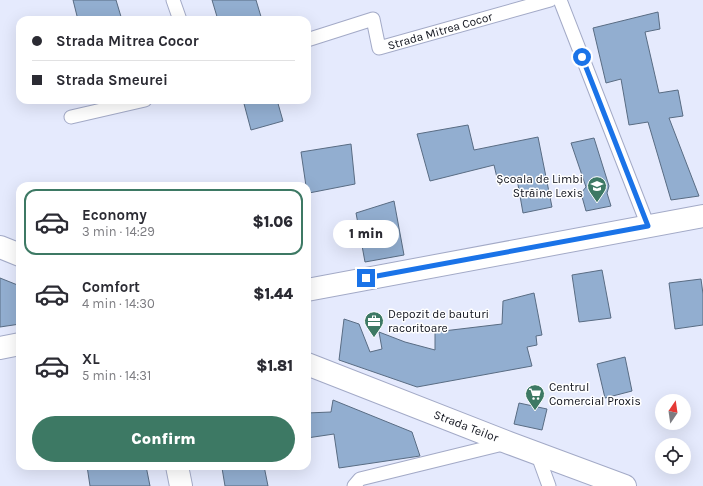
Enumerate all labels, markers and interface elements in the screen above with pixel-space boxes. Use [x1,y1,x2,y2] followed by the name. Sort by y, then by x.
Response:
[386,9,495,53] street label: Strada Mitrea Cocor
[56,32,199,50] text: Strada Mitrea Cocor
[573,48,591,66] route start
[56,71,168,89] text: Strada Smeurei
[496,172,583,200] place label: Școala de Limbi Străine Lexis
[586,175,608,203] school or university icon: Școala de Limbi Străine Lexis
[34,204,70,240] icon: car
[82,206,147,224] text: Economy
[252,213,293,231] text: $1.06
[333,220,399,248] callout: 1 min
[82,224,155,239] text: 3 min · 14:29
[349,226,383,241] text: 1 min
[357,269,375,287] route end
[34,276,70,312] icon: car
[82,278,140,296] text: Comfort
[253,285,293,303] text: $1.44
[82,296,155,311] text: 4 min · 14:30
[388,307,489,335] place label: Depozit de bauturi racoritoare
[363,310,385,338] office icon: Depozit de bauturi racoritoare
[34,348,70,384] icon: car
[82,350,100,368] text: XL
[256,357,293,375] text: $1.81
[82,368,151,383] text: 5 min · 14:31
[549,380,641,408] place label: Centrul Comercial Proxis
[524,383,546,411] supermarket icon: Centrul Comercial Proxis
[655,394,691,430] north arrow
[655,394,691,474] map controls
[432,407,501,445] street label: Strada Teilor
[32,416,295,462] button: Confirm
[655,438,691,474] button: locate

